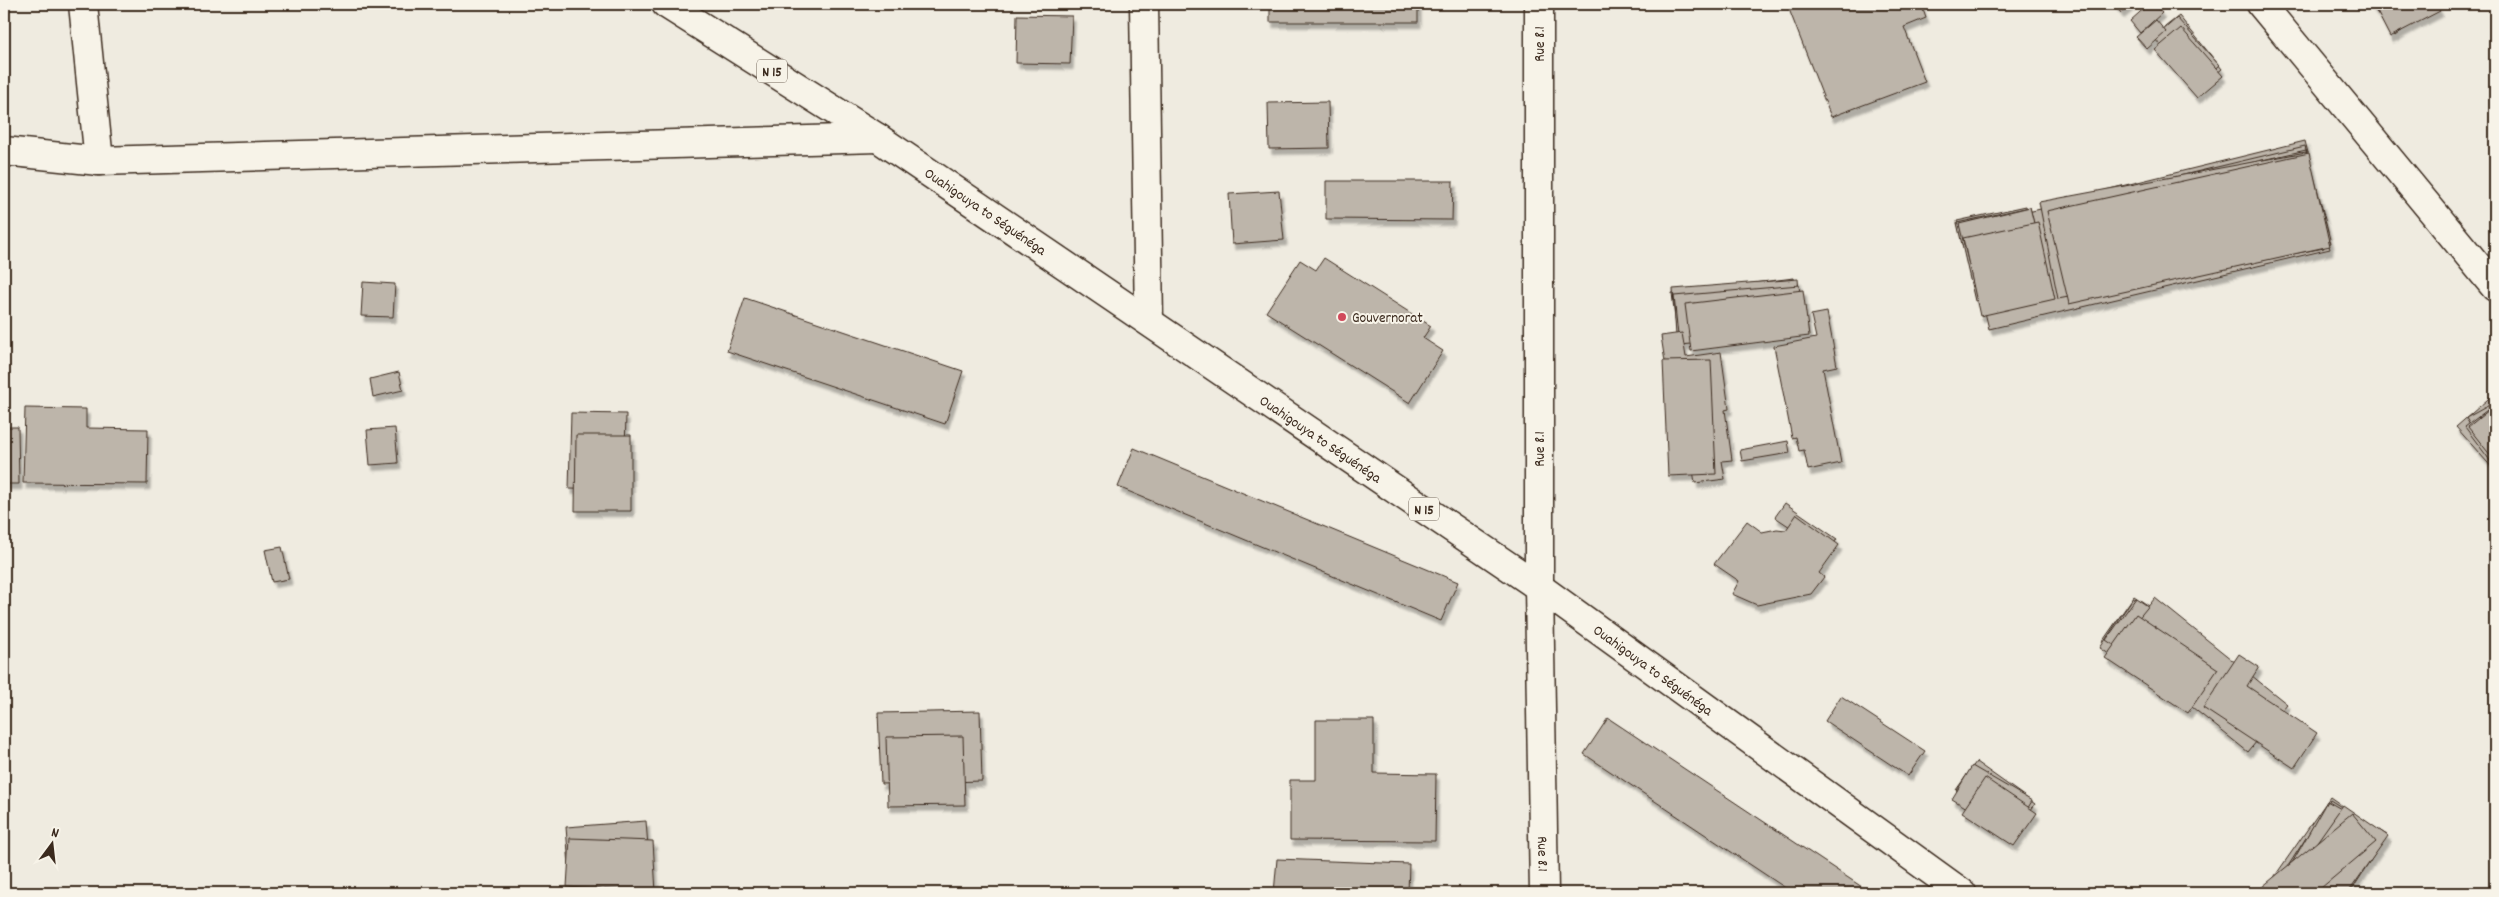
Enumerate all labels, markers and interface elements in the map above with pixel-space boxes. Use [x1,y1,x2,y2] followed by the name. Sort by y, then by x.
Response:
[1530,26,1552,62] street label: Rue 8.1
[757,59,787,82] road number: N 15
[919,163,1051,263] street label: Ouahigouya to Séguénéga
[1352,308,1423,330] place label: Gouvernorat
[1336,311,1348,323] marker: Gouvernorat
[1254,391,1386,490] street label: Ouahigouya to Séguénéga
[1530,431,1552,467] street label: Rue 8.1
[1409,498,1439,520] road number: N 15
[1588,620,1717,723] street label: Ouahigouya to Séguénéga
[28,820,78,870] north arrow
[49,823,61,844] text: N
[1530,836,1553,872] street label: Rue 8.1

